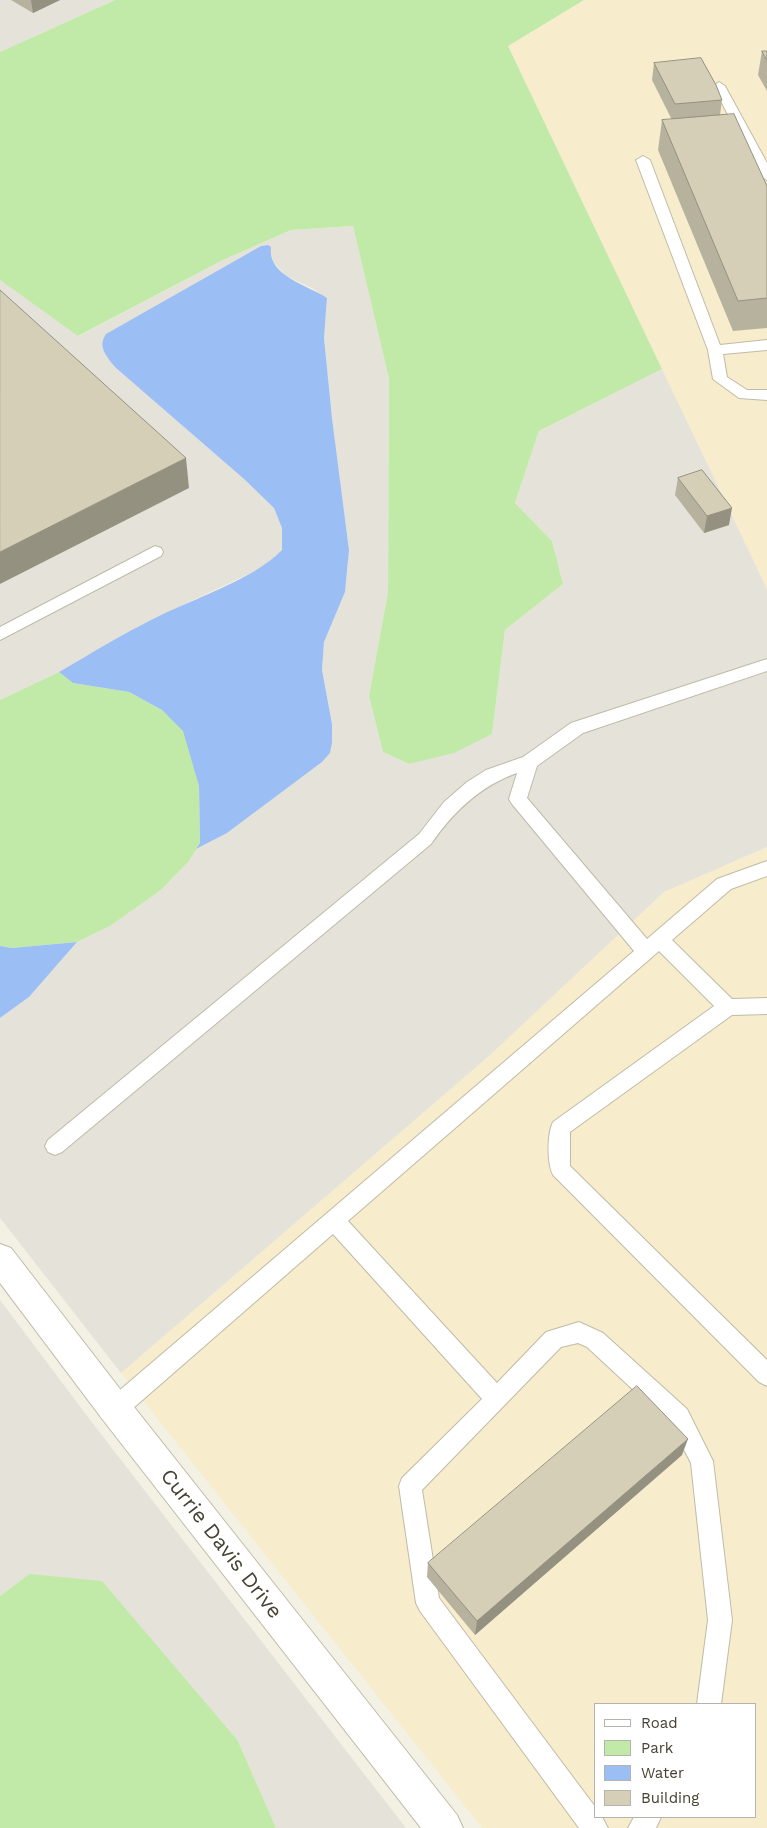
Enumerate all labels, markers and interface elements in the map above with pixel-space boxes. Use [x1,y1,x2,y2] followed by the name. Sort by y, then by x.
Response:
[155,1464,287,1624] street label: Currie Davis Drive
[594,1703,757,1818] legend
[641,1714,678,1732] text: Road
[641,1739,673,1757] text: Park
[641,1764,684,1782] text: Water
[641,1789,699,1807] text: Building

